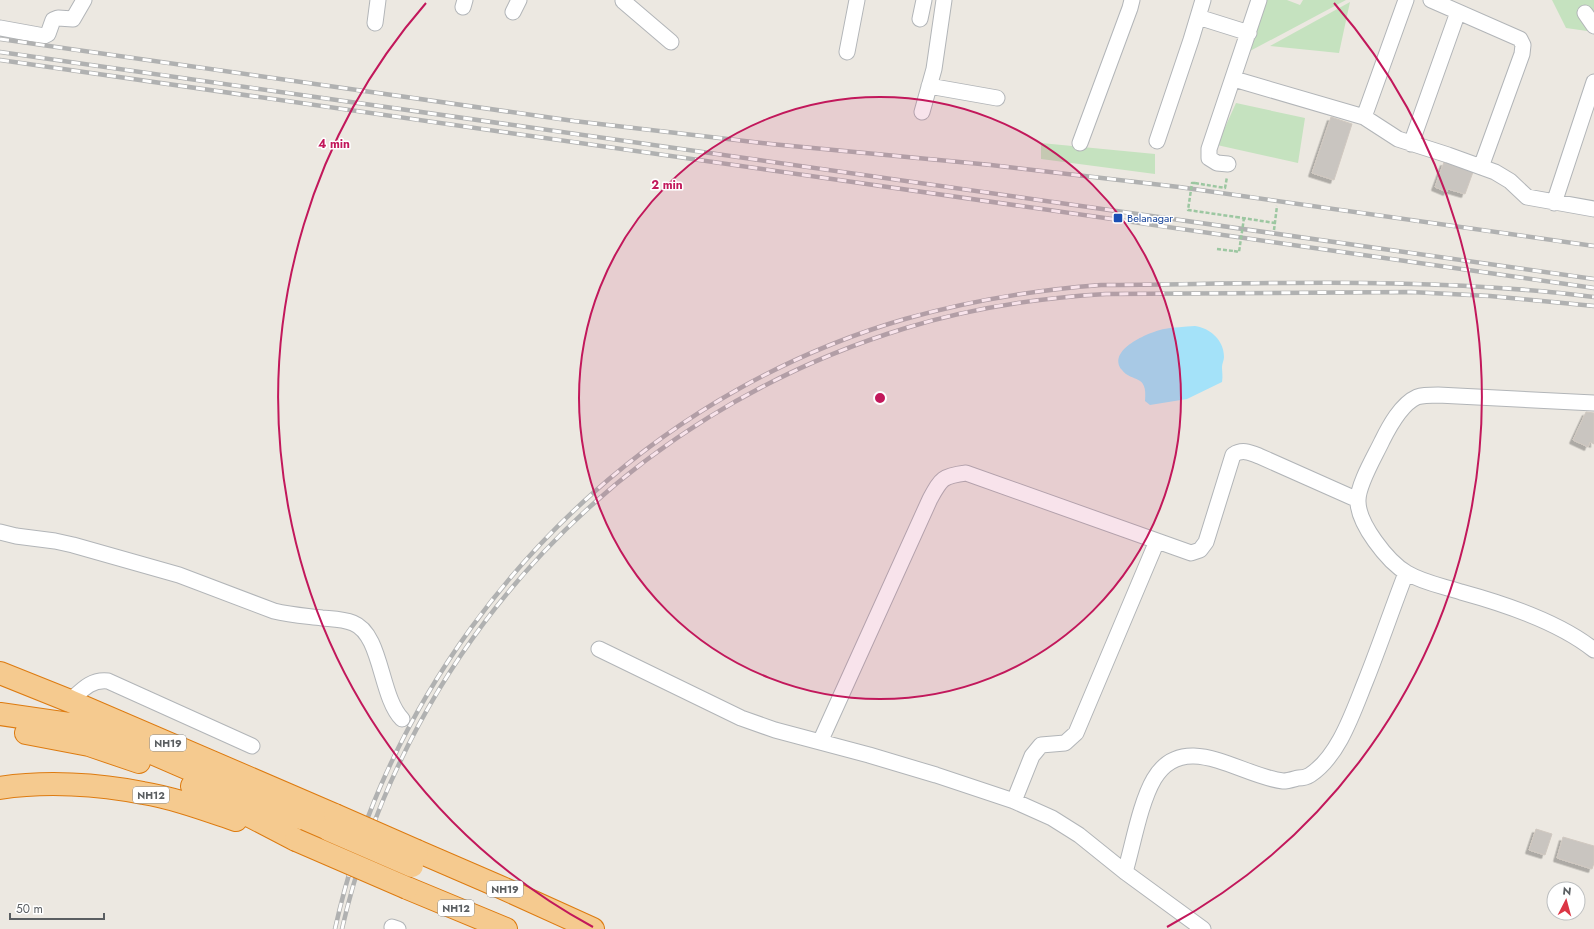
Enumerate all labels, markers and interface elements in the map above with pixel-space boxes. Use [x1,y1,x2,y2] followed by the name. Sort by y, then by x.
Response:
[318,135,350,153] text: 4 min
[651,176,683,194] text: 2 min
[1127,210,1173,226] place label: Belanagar
[1112,212,1124,224] marker: Belanagar
[873,391,887,405] centre of rings
[150,735,186,751] road number: NH19
[133,787,169,803] road number: NH12
[487,881,523,897] road number: NH19
[1546,881,1586,921] north arrow
[1562,883,1572,899] text: N
[10,895,104,921] scale bar
[16,900,43,918] text: 50 m
[438,900,474,916] road number: NH12

